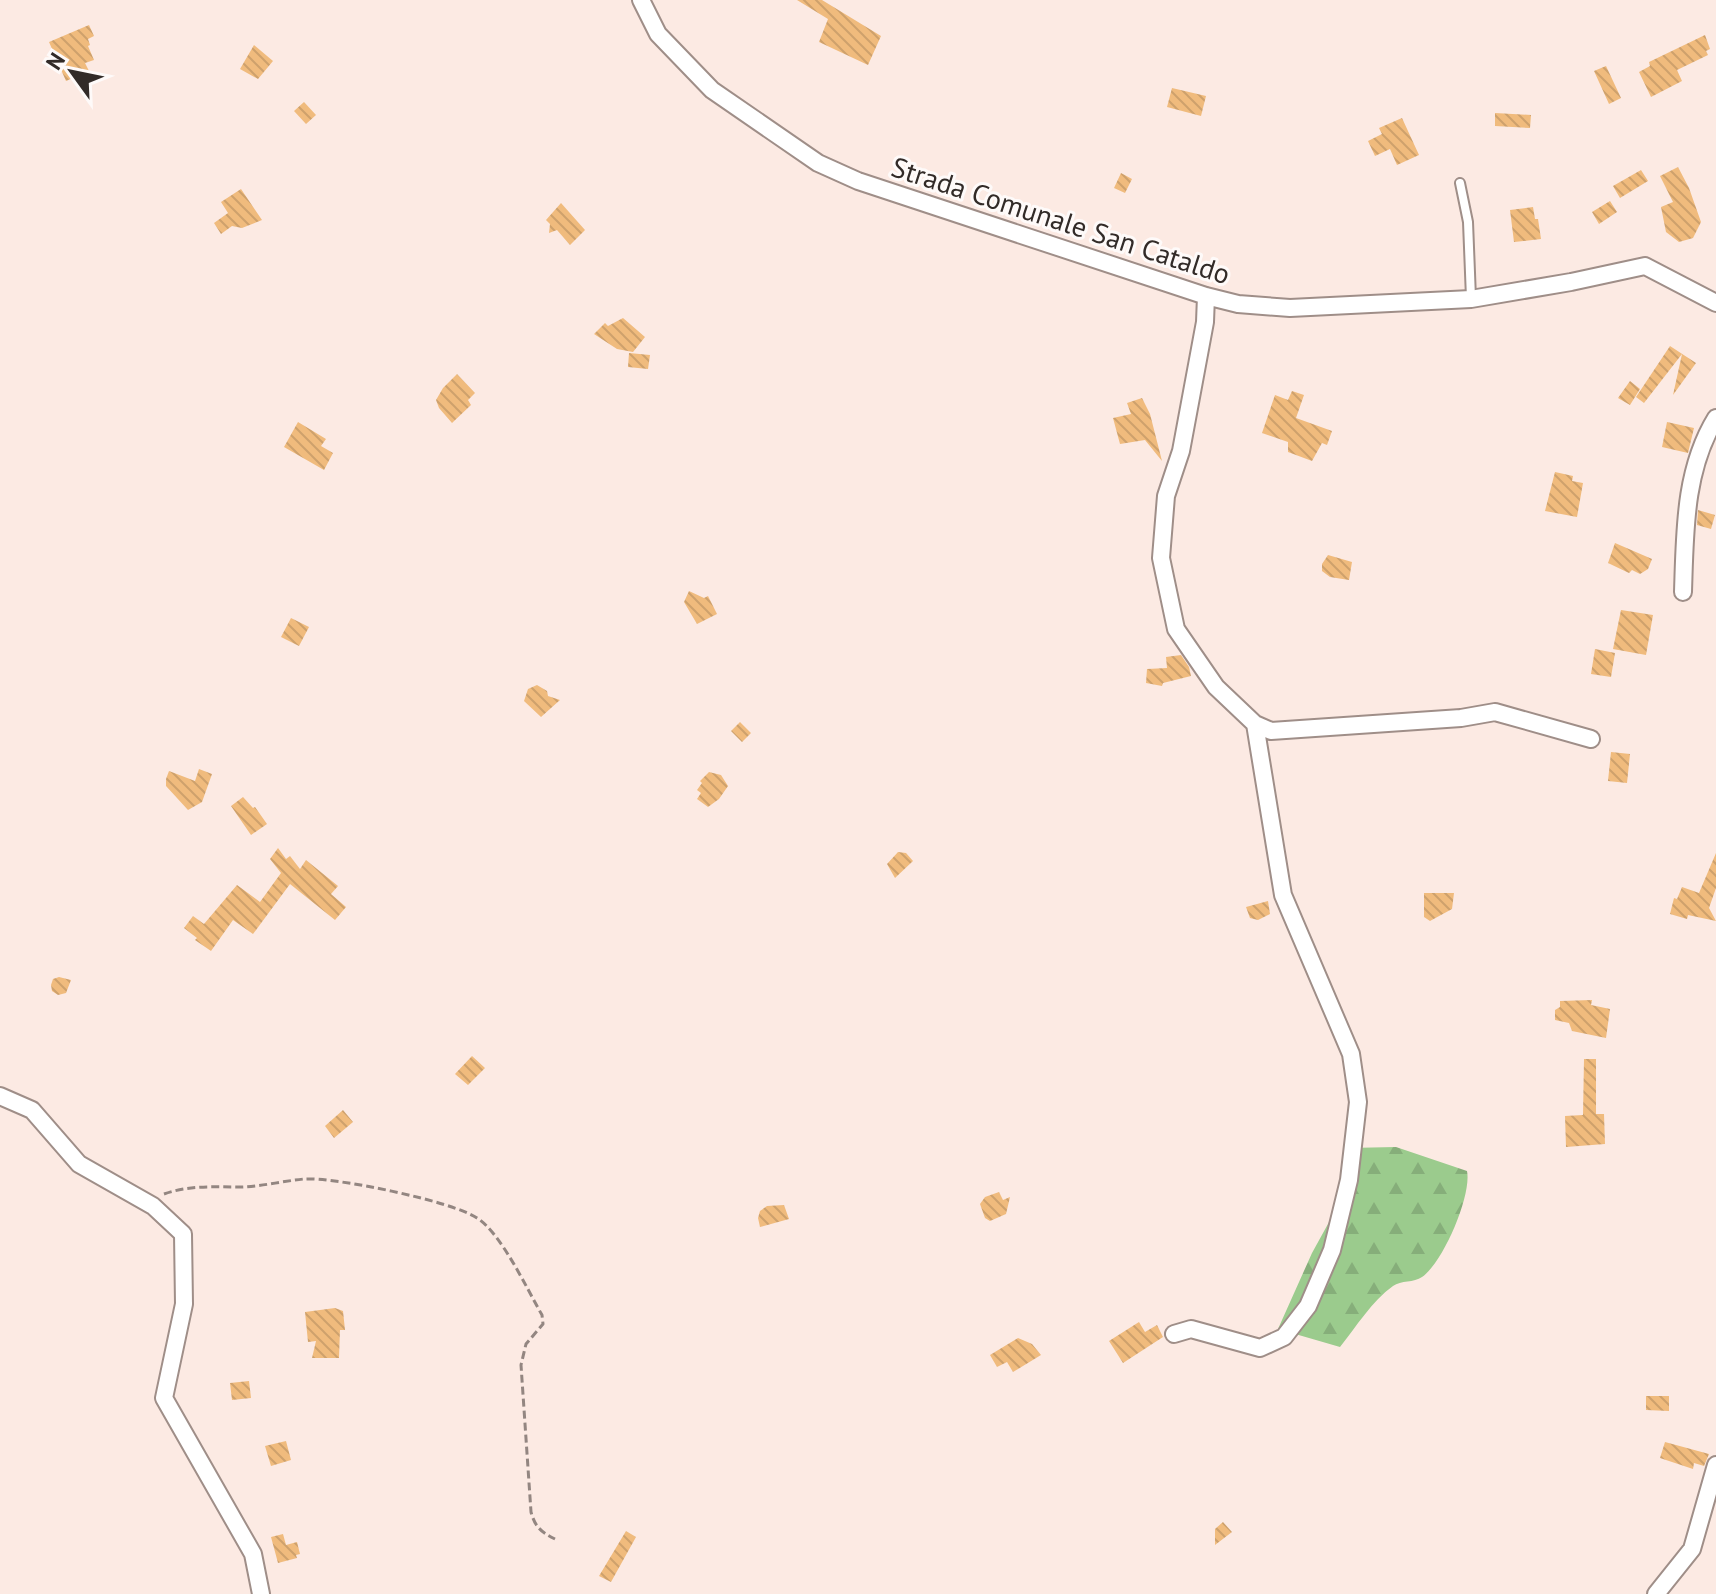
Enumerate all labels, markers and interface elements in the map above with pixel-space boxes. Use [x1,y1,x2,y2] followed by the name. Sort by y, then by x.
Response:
[32,32,112,112] north arrow
[40,47,71,75] text: N
[887,148,1235,292] street label: Strada Comunale San Cataldo

